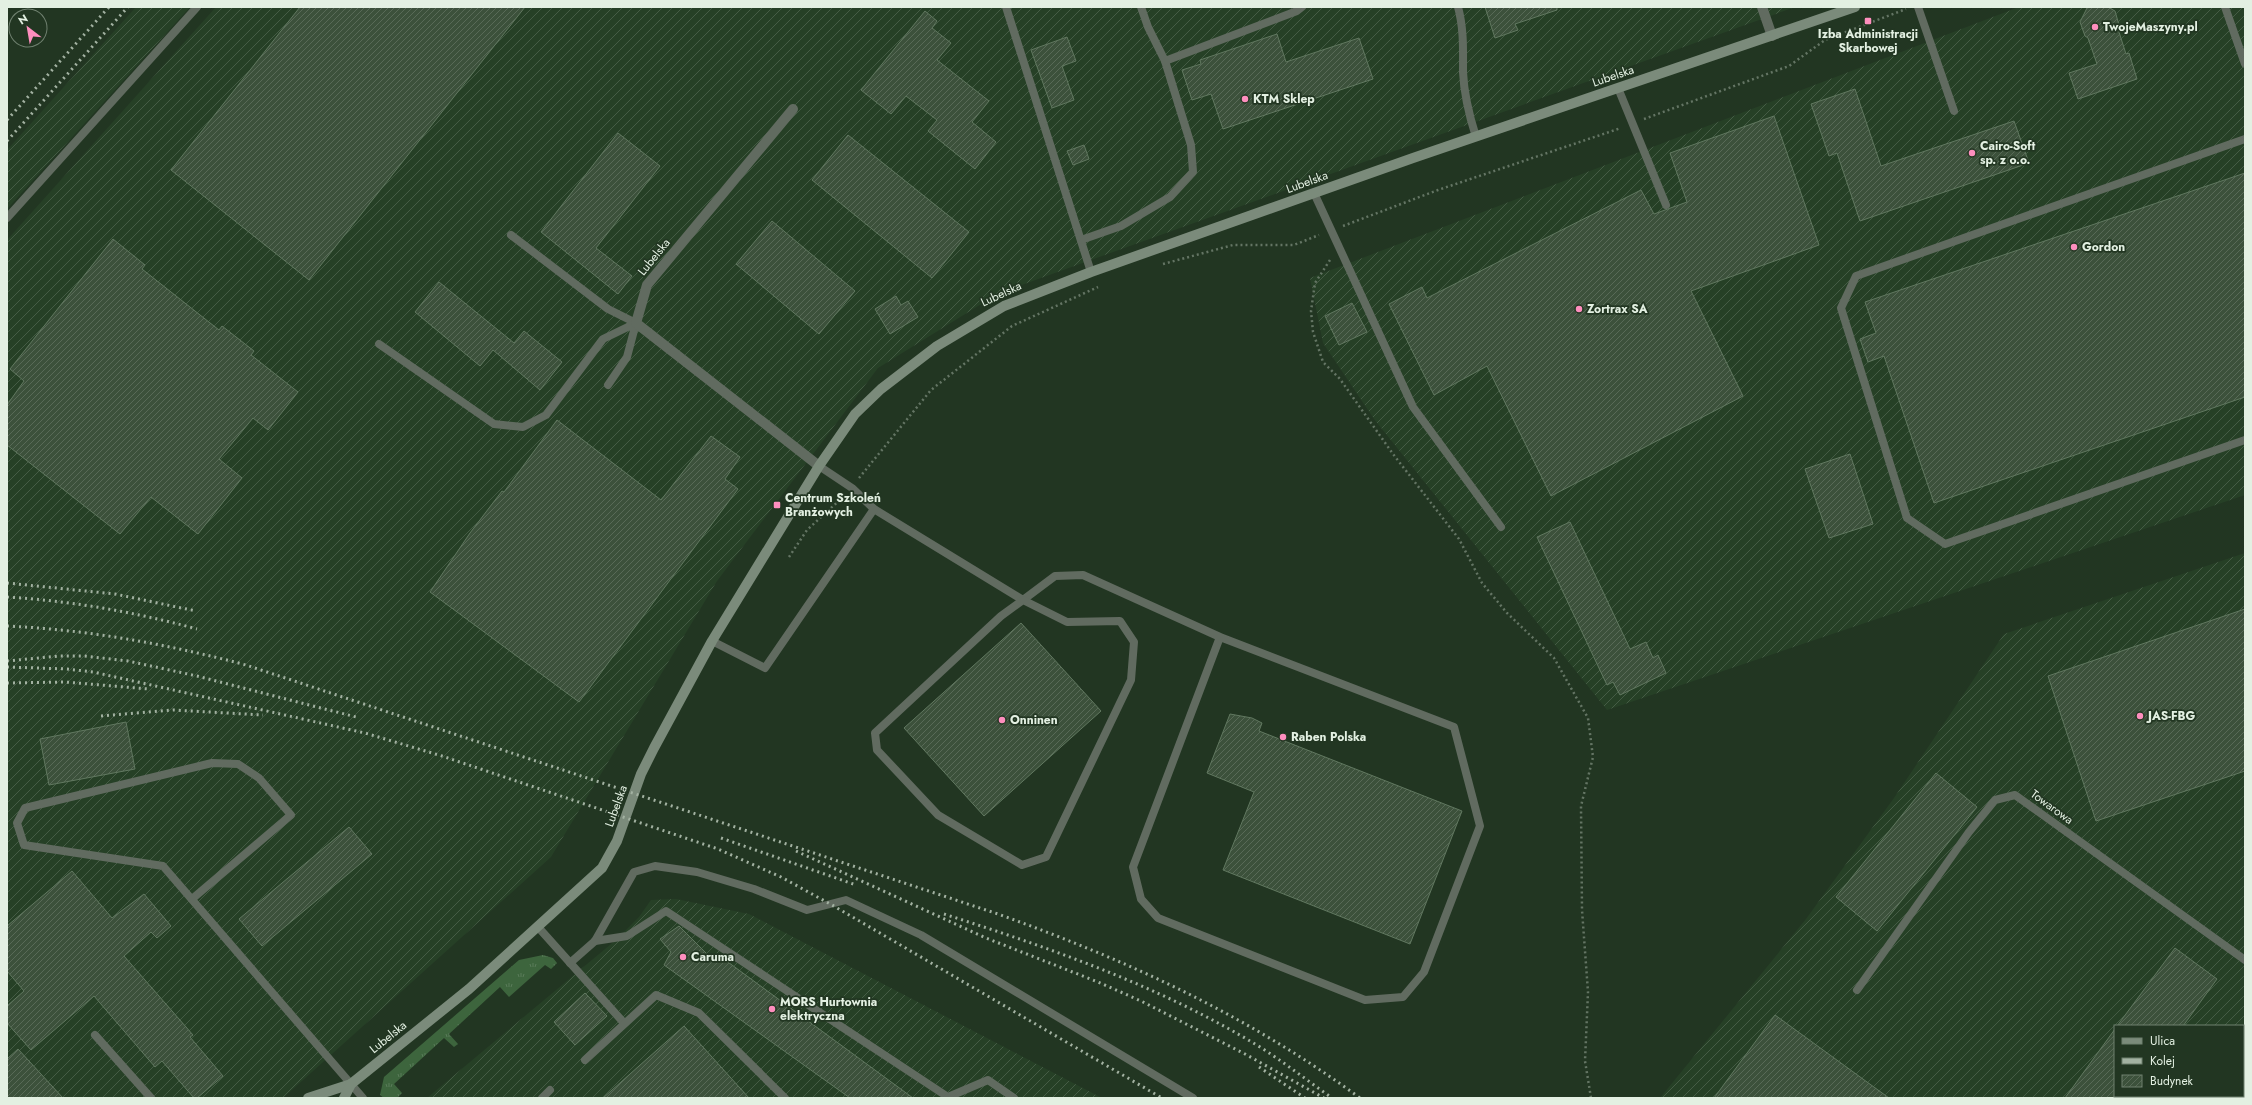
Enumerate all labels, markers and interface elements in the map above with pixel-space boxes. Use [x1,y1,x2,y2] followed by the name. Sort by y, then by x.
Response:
[8,8,48,48] north arrow
[15,10,31,29] text: N
[1863,16,1873,26] marker: Izba Administracji Skarbowej
[2103,18,2198,36] place label: TwojeMaszyny.pl
[2090,22,2100,32] marker: TwojeMaszyny.pl
[1818,25,1918,57] place label: Izba Administracji Skarbowej
[1590,60,1637,92] street label: Lubelska
[1253,90,1315,108] place label: KTM Sklep
[1240,94,1250,104] marker: KTM Sklep
[1980,137,2035,169] place label: Cairo-Soft sp. z o.o.
[1967,148,1977,158] marker: Cairo-Soft sp. z o.o.
[1284,166,1331,198] street label: Lubelska
[633,234,675,279] street label: Lubelska
[2082,238,2125,256] place label: Gordon
[2069,242,2079,252] marker: Gordon
[978,277,1025,311] street label: Lubelska
[1587,300,1648,318] place label: Zortrax SA
[1574,304,1584,314] marker: Zortrax SA
[785,489,881,521] place label: Centrum Szkoleń Branżowych
[772,500,782,510] marker: Centrum Szkoleń Branżowych
[2146,707,2196,725] place label: JAS-FBG
[1010,711,1058,729] place label: Onninen
[2135,711,2145,721] marker: JAS-FBG
[997,715,1007,725] marker: Onninen
[1291,728,1366,746] place label: Raben Polska
[1278,732,1288,742] marker: Raben Polska
[600,782,632,829] street label: Lubelska
[2027,785,2077,829] street label: Towarowa
[691,948,734,966] place label: Caruma
[678,952,688,962] marker: Caruma
[780,993,877,1025] place label: MORS Hurtownia elektryczna
[767,1004,777,1014] marker: MORS Hurtownia elektryczna
[366,1016,411,1058] street label: Lubelska
[2114,1025,2244,1097] legend
[2150,1032,2175,1050] text: Ulica
[2150,1052,2175,1070] text: Kolej
[2150,1072,2194,1090] text: Budynek

